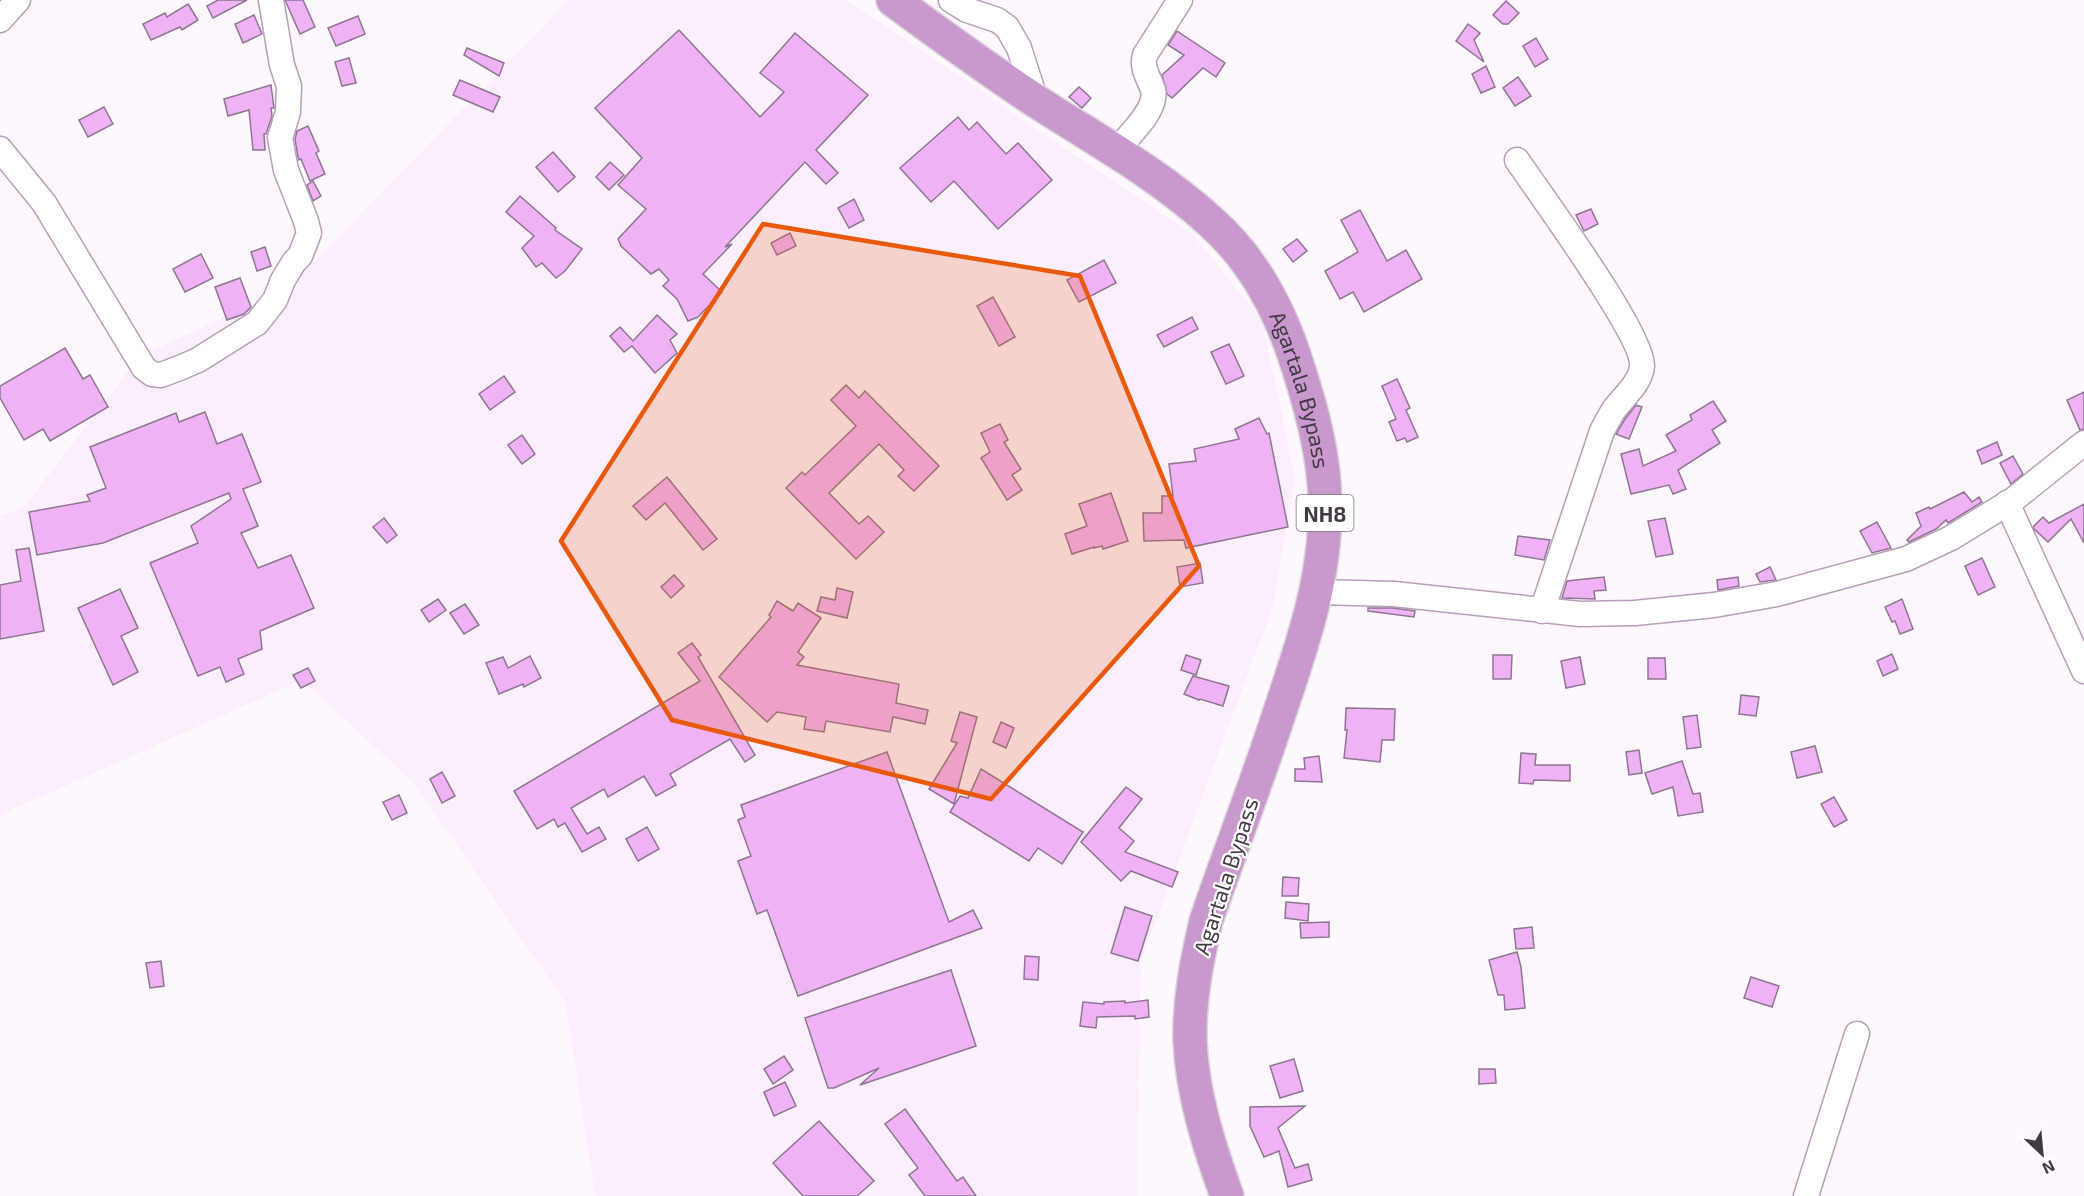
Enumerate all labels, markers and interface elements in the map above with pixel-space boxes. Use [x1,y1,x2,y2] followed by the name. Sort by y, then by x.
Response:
[1265,307,1335,470] street label: Agartala Bypass
[1296,495,1354,531] road number: NH8
[1187,794,1263,958] street label: Agartala Bypass
[2012,1124,2072,1184] north arrow
[2039,1157,2058,1179] text: N

